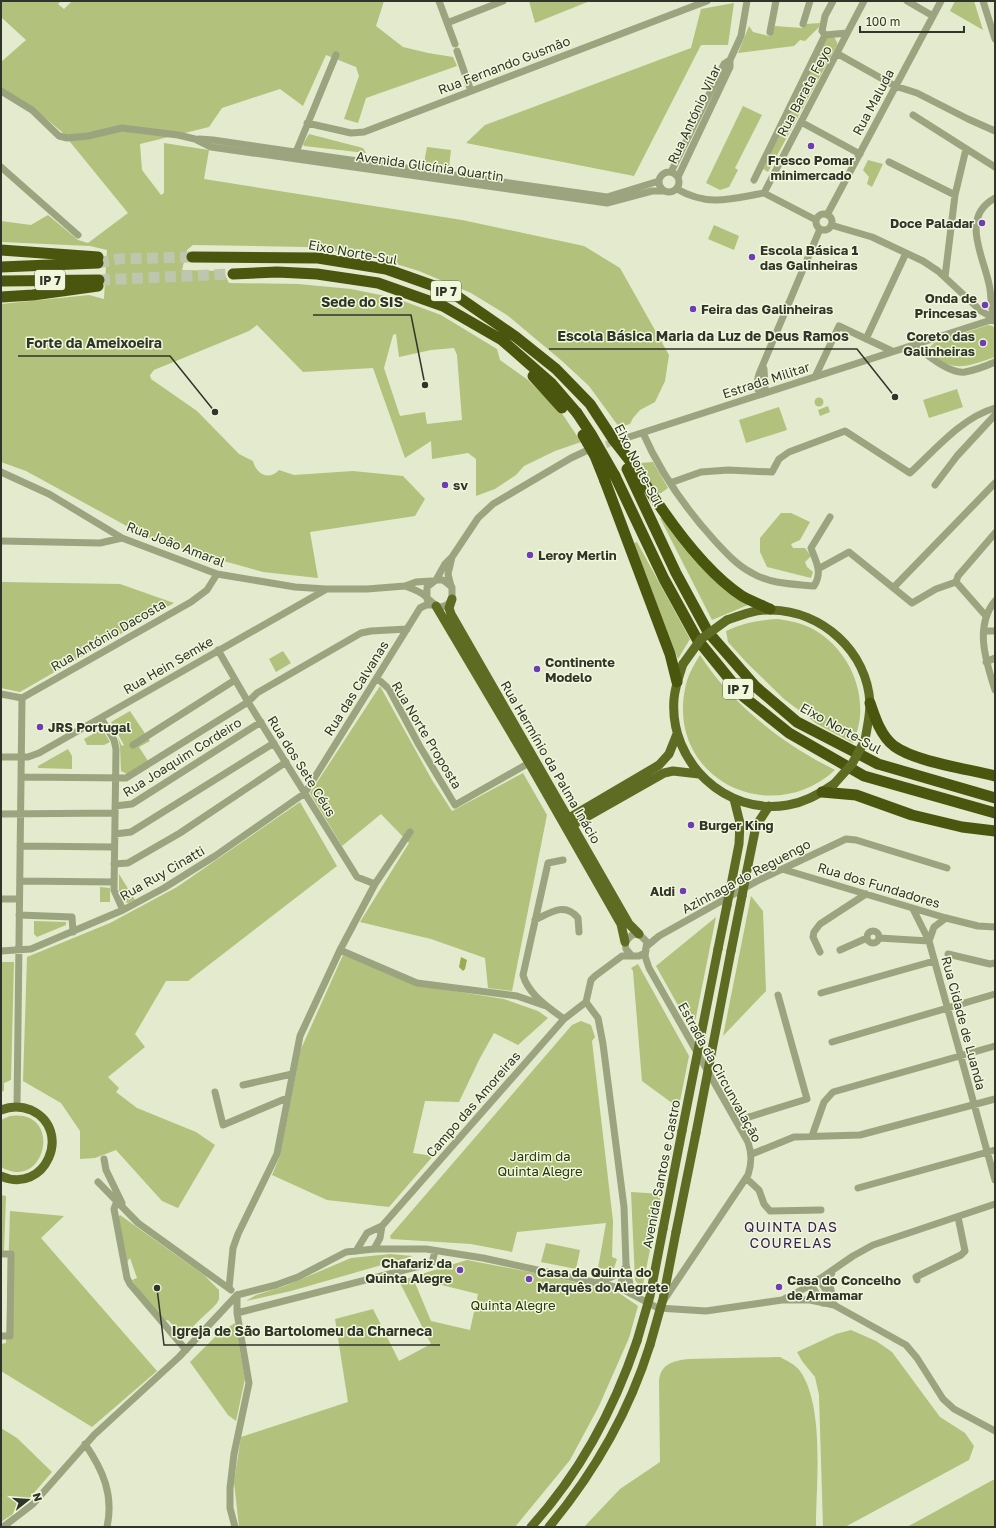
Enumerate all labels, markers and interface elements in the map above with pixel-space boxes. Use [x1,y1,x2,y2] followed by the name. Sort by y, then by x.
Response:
[860,8,964,34] scale bar
[866,14,900,29] text: 100 m
[436,32,572,98] street label: Rua Fernando Gusmão
[773,43,835,139] street label: Rua Barata Feyo
[664,62,724,166] street label: Rua António Vilar
[849,66,897,138] street label: Rua Maluda
[806,141,816,151] marker: Fresco Pomar minimercado
[355,148,505,184] street label: Avenida Glicínia Quartin
[768,152,854,183] place label: Fresco Pomar minimercado
[890,215,974,231] place label: Doce Paladar
[977,218,987,228] marker: Doce Paladar
[307,236,399,268] street label: Eixo Norte-Sul
[760,242,859,273] place label: Escola Básica 1 das Galinheiras
[747,252,757,262] marker: Escola Básica 1 das Galinheiras
[35,270,65,290] road number: IP 7
[431,281,461,301] road number: IP 7
[313,289,411,315] callout: Sede do SIS
[915,290,977,321] place label: Onda de Princesas
[321,293,403,310] text: Sede do SIS
[980,300,990,310] marker: Onda de Princesas
[701,301,833,317] place label: Feira das Galinheiras
[688,304,698,314] marker: Feira das Galinheiras
[549,323,857,349] callout: Escola Básica Maria da Luz de Deus Ramos
[557,327,849,344] text: Escola Básica Maria da Luz de Deus Ramos
[903,328,975,359] place label: Coreto das Galinheiras
[18,330,170,356] callout: Forte da Ameixoeira
[26,334,162,351] text: Forte da Ameixoeira
[978,338,988,348] marker: Coreto das Galinheiras
[720,358,812,402] street label: Estrada Militar
[611,421,667,509] street label: Eixo Norte-Sul
[453,477,468,493] place label: sv
[440,480,450,490] marker: sv
[124,518,228,570] street label: Rua João Amaral
[538,547,617,563] place label: Leroy Merlin
[525,550,535,560] marker: Leroy Merlin
[48,596,168,674] street label: Rua António Dacosta
[120,633,216,697] street label: Rua Hein Semke
[320,637,392,738] street label: Rua das Calvanas
[545,654,615,685] place label: Continente Modelo
[532,664,542,674] marker: Continente Modelo
[389,678,465,792] street label: Rua Norte Proposta
[498,678,604,846] street label: Rua Hermínio da Palma Inácio
[723,679,753,699] road number: IP 7
[798,699,884,757] street label: Eixo Norte-Sul
[264,713,340,819] street label: Rua dos Sete Céus
[120,714,244,800] street label: Rua Joaquim Cordeiro
[48,719,131,735] place label: JRS Portugal
[35,722,45,732] marker: JRS Portugal
[699,817,774,833] place label: Burger King
[686,820,696,830] marker: Burger King
[679,835,813,917] street label: Azinhaga do Reguengo
[117,842,207,904] street label: Rua Ruy Cinatti
[816,859,942,911] street label: Rua dos Fundadores
[650,883,675,899] place label: Aldi
[678,886,688,896] marker: Aldi
[938,954,990,1092] street label: Rua Cidade de Luanda
[675,999,765,1145] street label: Estrada da Circunvalação
[423,1048,524,1160] street label: Campo das Amoreiras
[639,1098,683,1250] street label: Avenida Santos e Castro
[497,1148,583,1179] park label: Jardim da Quinta Alegre
[744,1218,838,1251] district label: QUINTA DAS COURELAS
[365,1255,452,1286] place label: Chafariz da Quinta Alegre
[537,1264,669,1295] place label: Casa da Quinta do Marquês do Alegrete
[455,1265,465,1275] marker: Chafariz da Quinta Alegre
[787,1272,901,1303] place label: Casa do Concelho de Armamar
[524,1274,534,1284] marker: Casa da Quinta do Marquês do Alegrete
[774,1282,784,1292] marker: Casa do Concelho de Armamar
[470,1297,556,1313] park label: Quinta Alegre
[164,1319,440,1345] callout: Igreja de São Bartolomeu da Charneca
[172,1322,432,1339] text: Igreja de São Bartolomeu da Charneca
[8,1480,48,1520] north arrow
[31,1491,45,1503] text: N

